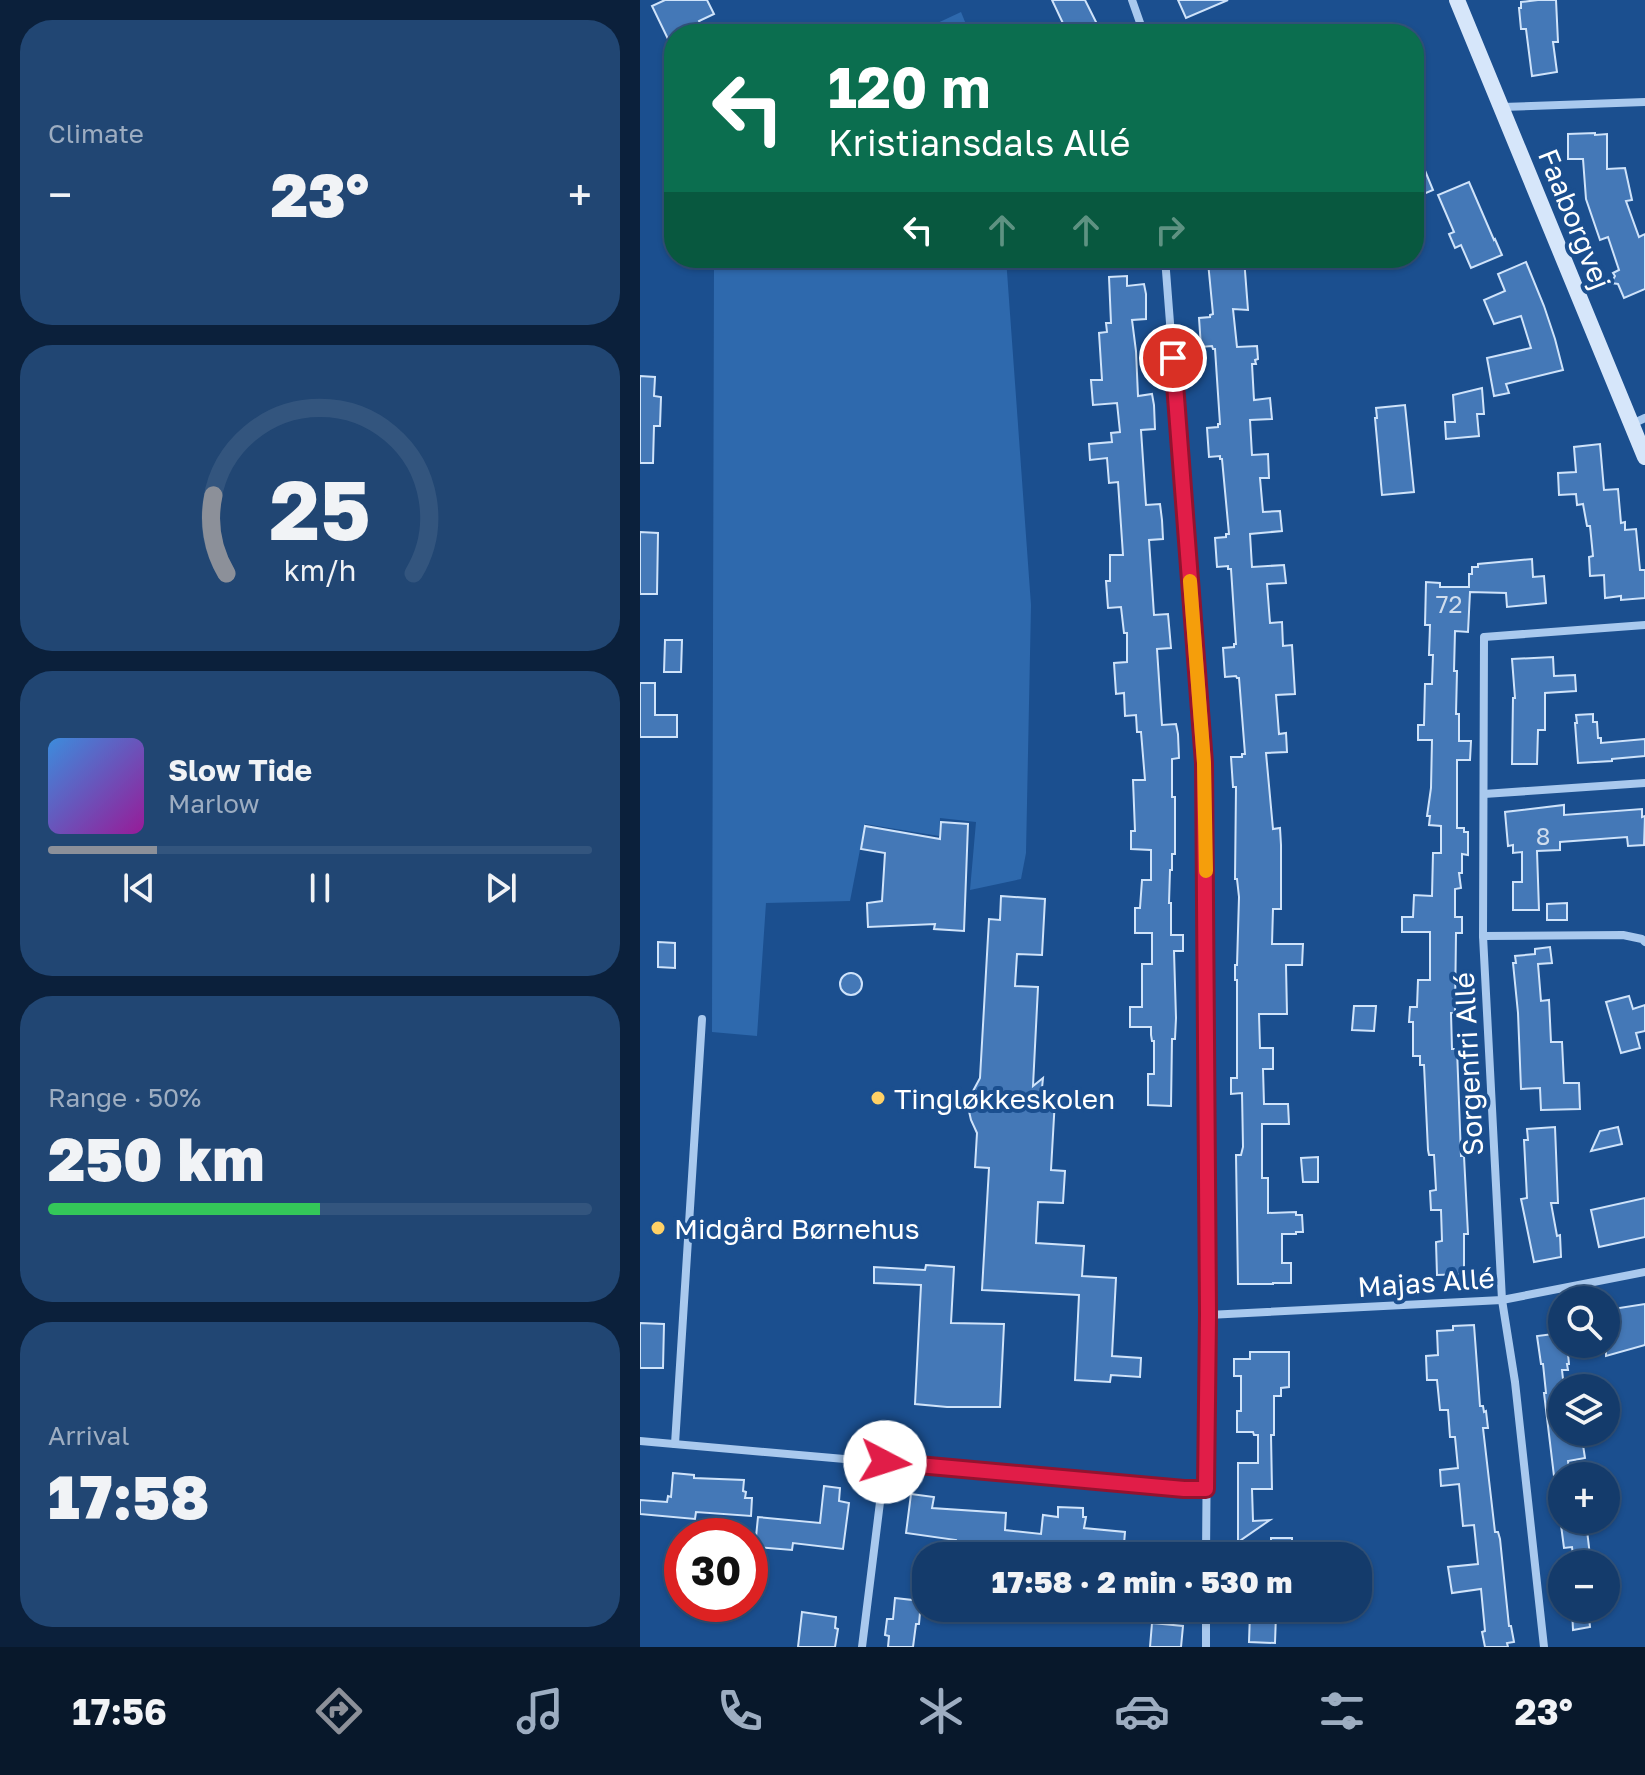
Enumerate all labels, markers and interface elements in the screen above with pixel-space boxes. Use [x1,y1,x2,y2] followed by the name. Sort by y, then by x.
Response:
[828,53,990,120] text: 120 m
[696,56,800,160] icon: left
[48,118,144,149] text: Climate
[828,121,1130,164] text: Kristiansdals Allé
[1532,144,1618,294] street label: Faaborgvej
[271,158,369,230] text: 23°
[48,168,72,221] text: −
[568,168,592,221] text: +
[896,208,940,252] icon: left
[980,208,1024,252] icon: ahead
[1064,208,1108,252] icon: ahead
[1148,208,1192,252] icon: right
[1139,324,1207,392] pin
[1151,336,1195,380] icon: arrive
[269,458,371,558] text: 25
[284,553,356,587] text: km/h
[1436,589,1462,618] house number: 72
[168,752,312,788] text: Slow Tide
[168,788,260,819] text: Marlow
[1536,821,1550,850] house number: 8
[117,866,161,910] icon: previous
[298,866,342,910] icon: pause
[479,866,523,910] icon: next
[1447,971,1489,1157] street label: Sorgenfri Allé
[48,1082,201,1113] text: Range · 50%
[894,1082,1115,1115] place label: Tingløkkeskolen
[869,1089,887,1107] marker: Tingløkkeskolen
[48,1122,264,1194] text: 250 km
[674,1212,920,1245] place label: Midgård Børnehus
[649,1219,667,1237] marker: Midgård Børnehus
[1356,1261,1496,1303] street label: Majas Allé
[1548,1286,1620,1622] map controls
[1548,1286,1620,1358] button: search
[1548,1374,1620,1446] button: layers
[48,1420,129,1451] text: Arrival
[843,1420,927,1504] position arrow
[48,1460,209,1532] text: 17:58
[1548,1462,1620,1534] button: +
[664,1518,768,1622] speed limit sign: 30
[1548,1550,1620,1622] button: −
[992,1564,1292,1600] text: 17:58 · 2 min · 530 m
[311,1683,367,1739] icon: directions
[512,1683,568,1739] icon: music
[712,1683,768,1739] icon: phone
[913,1683,969,1739] icon: climate
[1114,1683,1170,1739] icon: car
[1314,1683,1370,1739] icon: filters
[72,1690,167,1733] text: 17:56
[1515,1690,1573,1733] text: 23°

